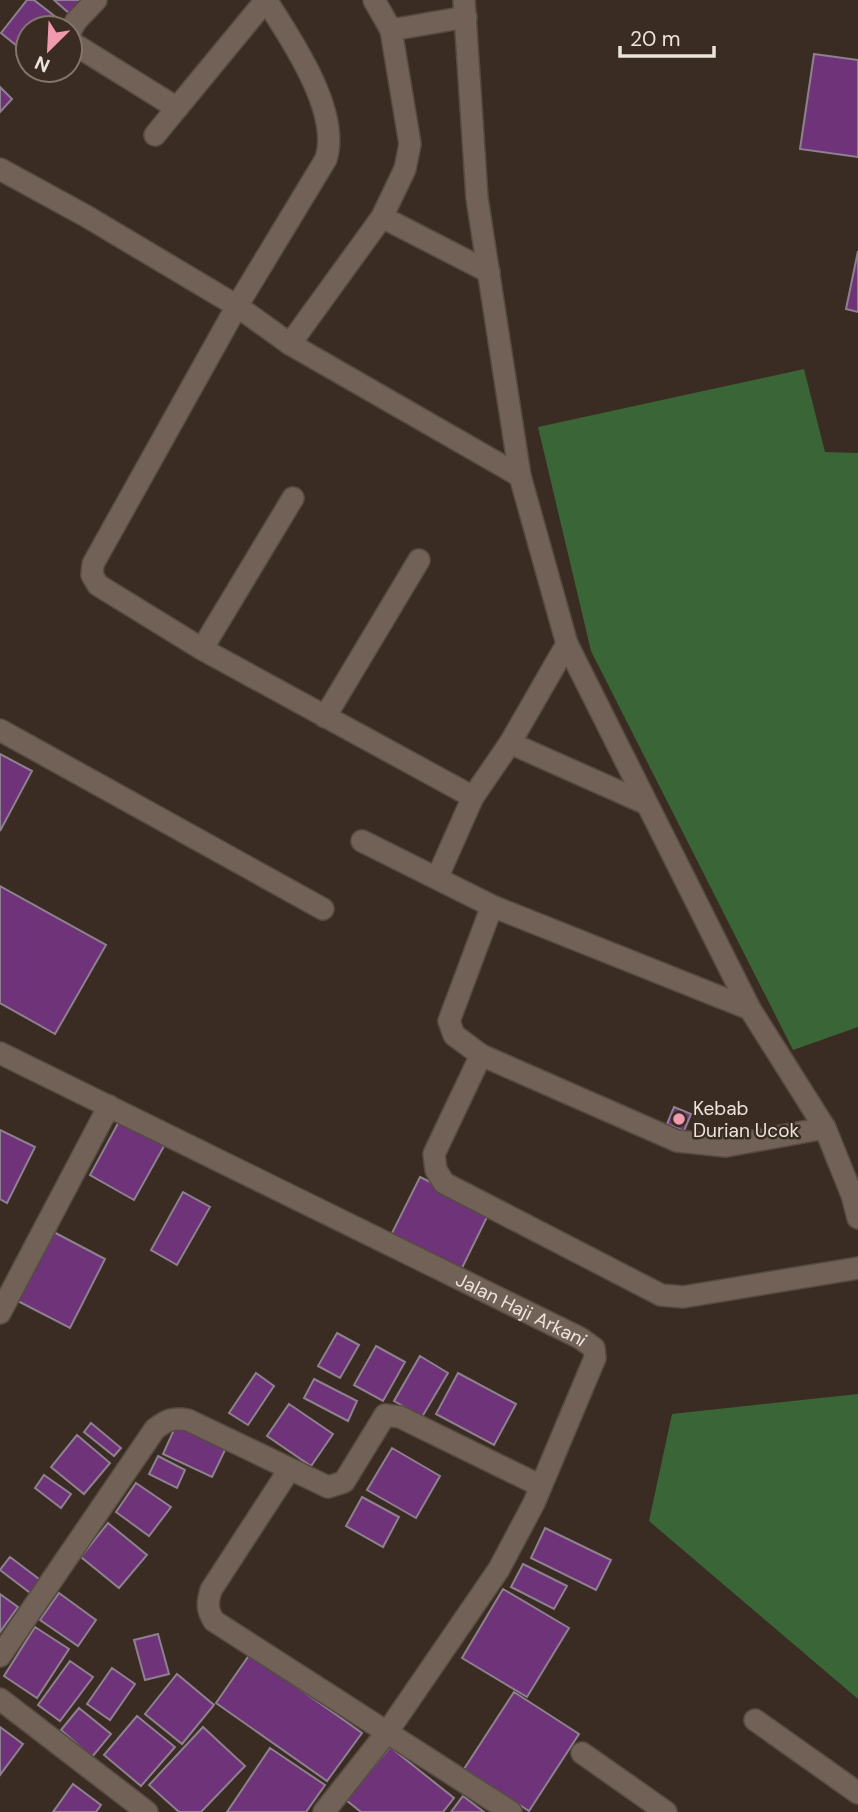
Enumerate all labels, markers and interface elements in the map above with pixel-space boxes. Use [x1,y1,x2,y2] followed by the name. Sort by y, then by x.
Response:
[14,14,84,84] north arrow
[620,14,714,58] scale bar
[630,25,681,53] text: 20 m
[31,50,54,78] text: N
[693,1096,799,1143] place label: Kebab Durian Ucok
[671,1111,687,1127] marker: Kebab Durian Ucok
[452,1266,592,1352] street label: Jalan Haji Arkani

